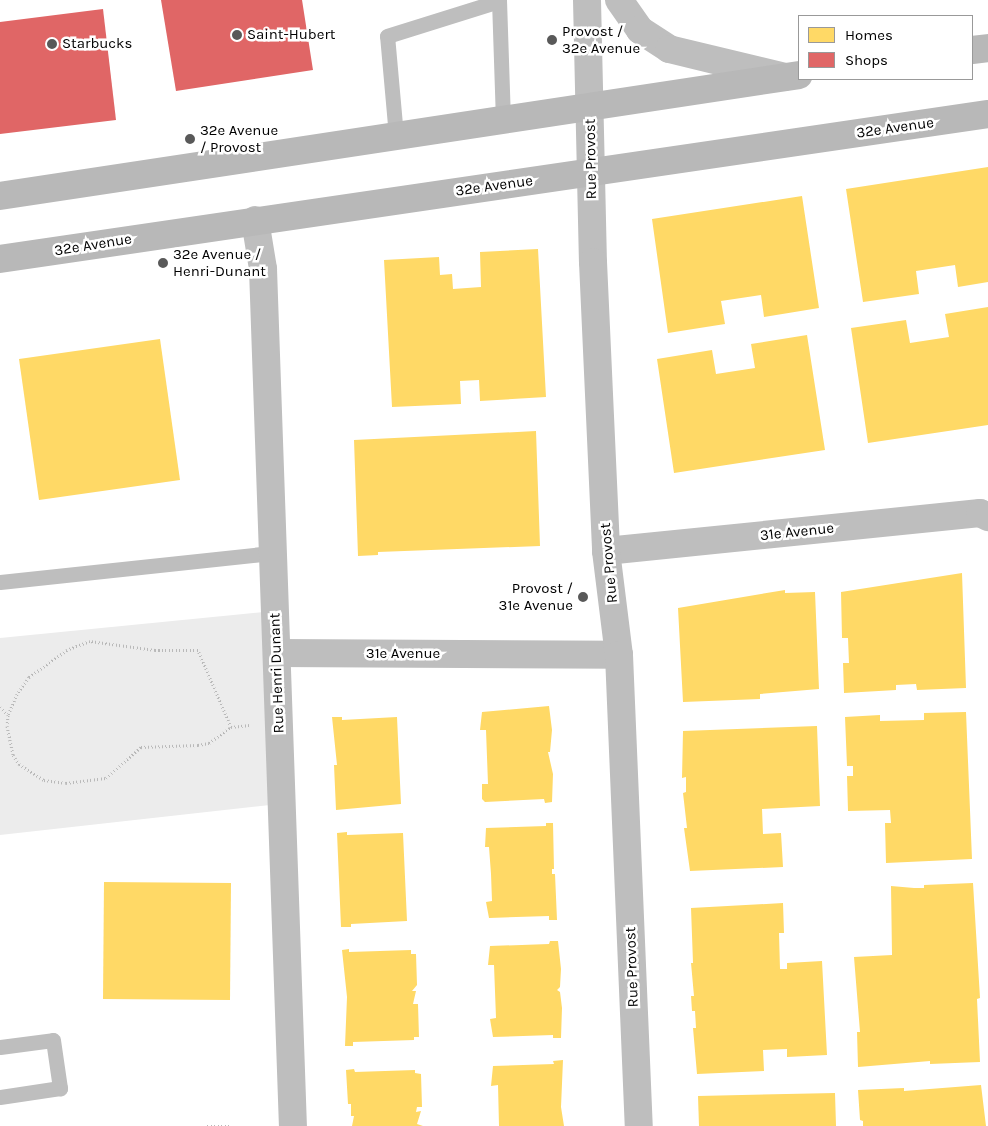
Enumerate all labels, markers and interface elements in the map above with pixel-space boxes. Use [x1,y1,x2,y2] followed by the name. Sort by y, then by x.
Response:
[798,15,973,80] legend
[562,22,640,57] place label: Provost / 32e Avenue
[247,26,335,44] place label: Saint-Hubert
[845,26,893,44] text: Homes
[231,29,243,41] marker: Saint-Hubert
[546,34,558,46] marker: Provost / 32e Avenue
[62,35,132,53] place label: Starbucks
[46,38,58,50] marker: Starbucks
[845,51,888,69] text: Shops
[855,114,935,142] street label: 32e Avenue
[581,118,601,200] street label: Rue Provost
[200,121,278,156] place label: 32e Avenue / Provost
[184,133,196,145] marker: 32e Avenue / Provost
[454,172,534,200] street label: 32e Avenue
[53,230,133,260] street label: 32e Avenue
[173,245,266,280] place label: 32e Avenue / Henri-Dunant
[157,257,169,269] marker: 32e Avenue / Henri-Dunant
[759,519,835,545] street label: 31e Avenue
[597,522,621,604] street label: Rue Provost
[499,579,573,614] place label: Provost / 31e Avenue
[577,591,589,603] marker: Provost / 31e Avenue
[266,612,288,734] street label: Rue Henri Dunant
[366,645,440,663] street label: 31e Avenue
[622,926,642,1008] street label: Rue Provost

